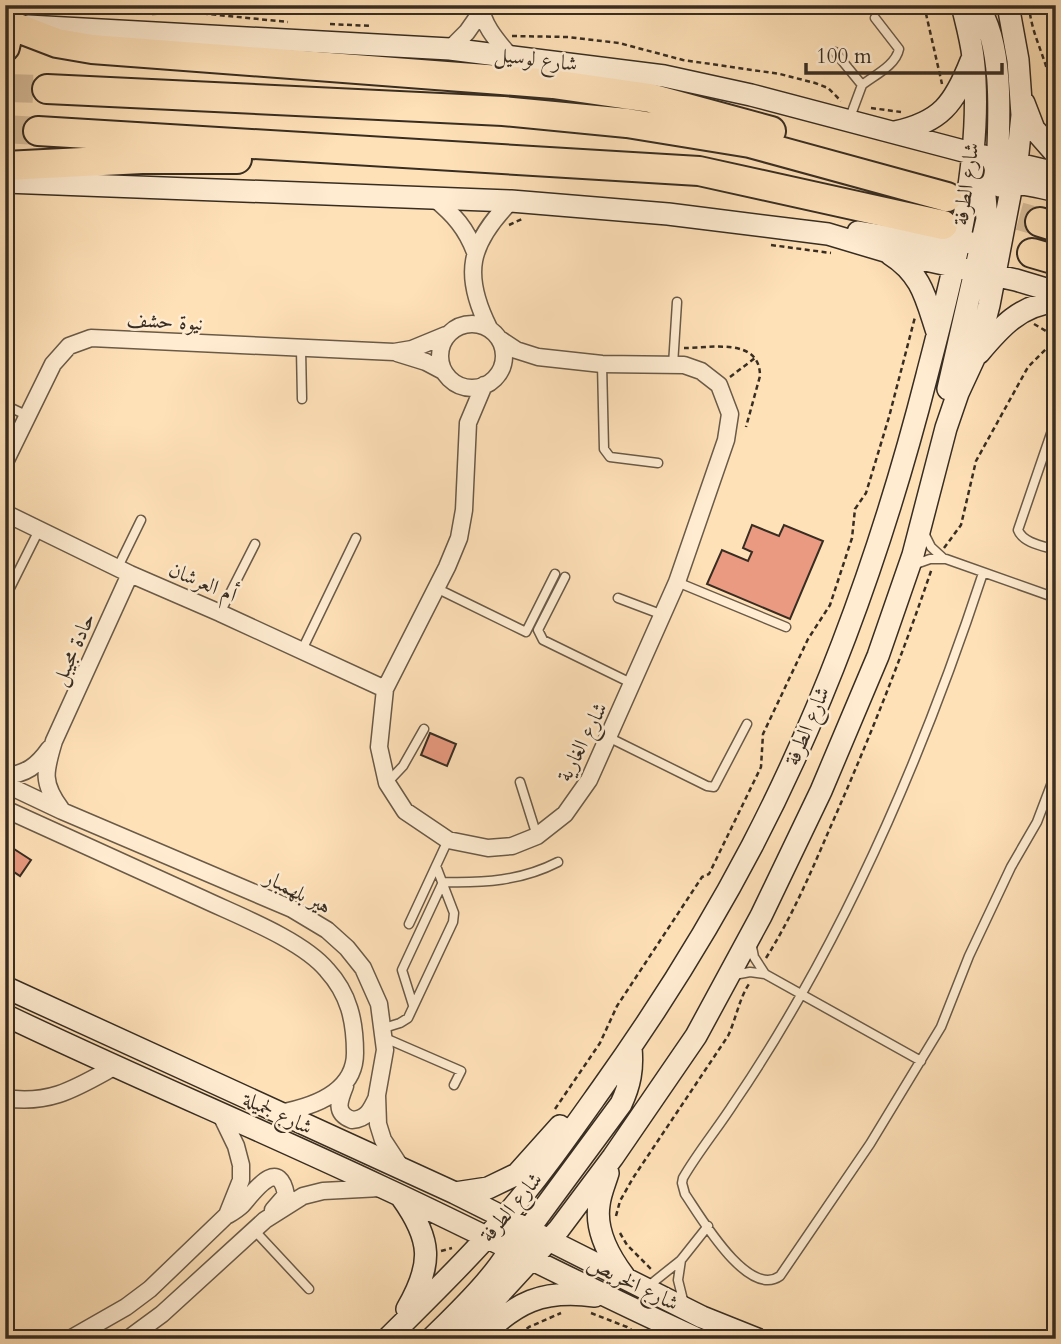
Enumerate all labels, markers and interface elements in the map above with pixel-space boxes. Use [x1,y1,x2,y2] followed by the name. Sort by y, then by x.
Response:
[806,32,1002,76] scale bar
[492,40,579,82] street label: شارع لوسيل
[816,42,872,71] text: 100 m
[946,141,990,228] street label: شارع الطرفة
[126,305,204,338] street label: نيوة حشف
[163,554,242,613] street label: أم العرشان
[45,608,102,690] street label: حادة مجيبل
[778,682,840,771] street label: شارع الطرفة
[550,697,617,788] street label: شارع الغارية
[258,862,336,921] street label: هير بلهمبار
[236,1084,317,1145] street label: شارع لجميلة
[474,1166,552,1250] street label: شارع الطرفة
[581,1249,683,1321] street label: شارع الخريص

